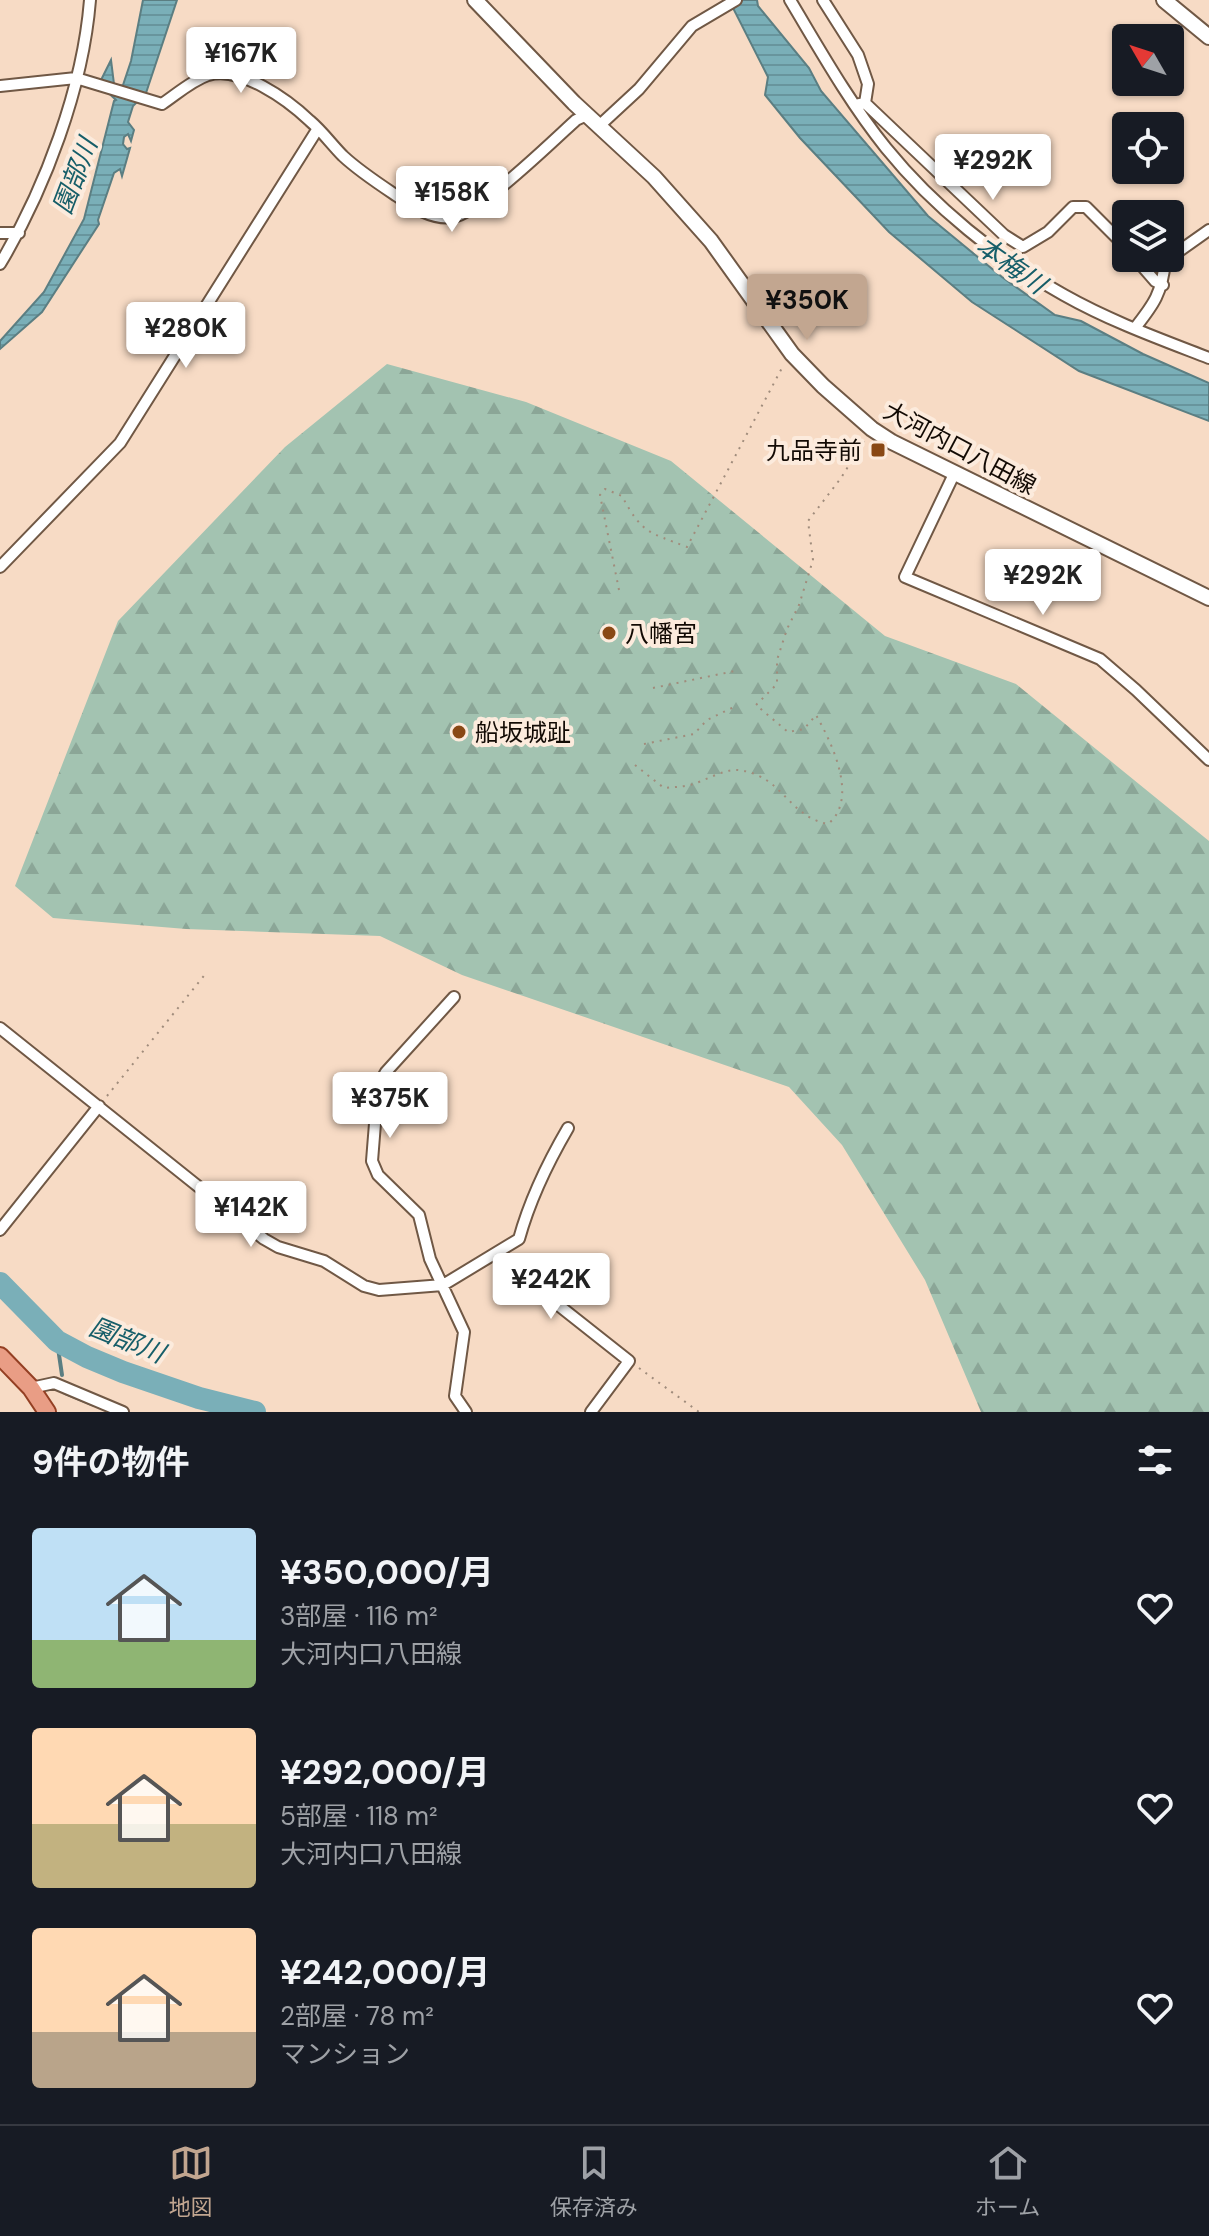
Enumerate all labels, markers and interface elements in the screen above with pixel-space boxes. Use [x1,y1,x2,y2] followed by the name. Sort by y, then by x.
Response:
[1112,24,1184,96] north arrow
[1112,24,1184,272] map controls
[185,27,297,95] pin: ¥167K
[204,36,278,70] text: ¥167K
[1112,112,1184,184] button: locate
[45,131,106,219] water label: 園部川
[937,134,1049,202] pin: ¥292K
[953,143,1033,177] text: ¥292K
[396,166,508,234] pin: ¥158K
[414,175,490,209] text: ¥158K
[1112,200,1184,272] button: layers
[969,229,1055,303] water label: 本梅川
[751,274,863,342] pin: ¥350K
[765,283,849,317] text: ¥350K
[130,302,242,370] pin: ¥280K
[144,311,228,345] text: ¥280K
[879,395,1041,501] street label: 大河内口八田線
[766,435,862,466] place label: 九品寺前
[869,441,887,459] marker: 九品寺前
[987,549,1099,617] pin: ¥292K
[1003,558,1083,592] text: ¥292K
[625,618,697,649] place label: 八幡宮
[600,624,618,642] marker: 八幡宮
[475,717,571,748] place label: 船坂城趾
[450,723,468,741] marker: 船坂城趾
[334,1072,446,1140] pin: ¥375K
[351,1081,429,1115] text: ¥375K
[195,1181,307,1249] pin: ¥142K
[213,1190,289,1224] text: ¥142K
[495,1253,607,1321] pin: ¥242K
[511,1262,591,1296] text: ¥242K
[84,1310,172,1371] water label: 園部川
[1133,1438,1177,1482] icon: filters
[32,1440,190,1485] text: 9件の物件
[280,1550,494,1595] text: ¥350,000/月
[96,1560,192,1656] icon: home
[1133,1586,1177,1630] icon: heart
[280,1599,438,1633] text: 3部屋 · 116 m²
[280,1637,462,1671] text: 大河内口八田線
[280,1750,490,1795] text: ¥292,000/月
[96,1760,192,1856] icon: home
[1133,1786,1177,1830] icon: heart
[280,1799,438,1833] text: 5部屋 · 118 m²
[280,1837,462,1871] text: 大河内口八田線
[280,1950,491,1995] text: ¥242,000/月
[96,1960,192,2056] icon: home
[1133,1986,1177,2030] icon: heart
[280,1999,434,2033] text: 2部屋 · 78 m²
[280,2037,410,2071] text: マンション
[169,2141,213,2222] tab: 地図
[550,2141,638,2222] tab: 保存済み
[975,2141,1040,2222] tab: ホーム

